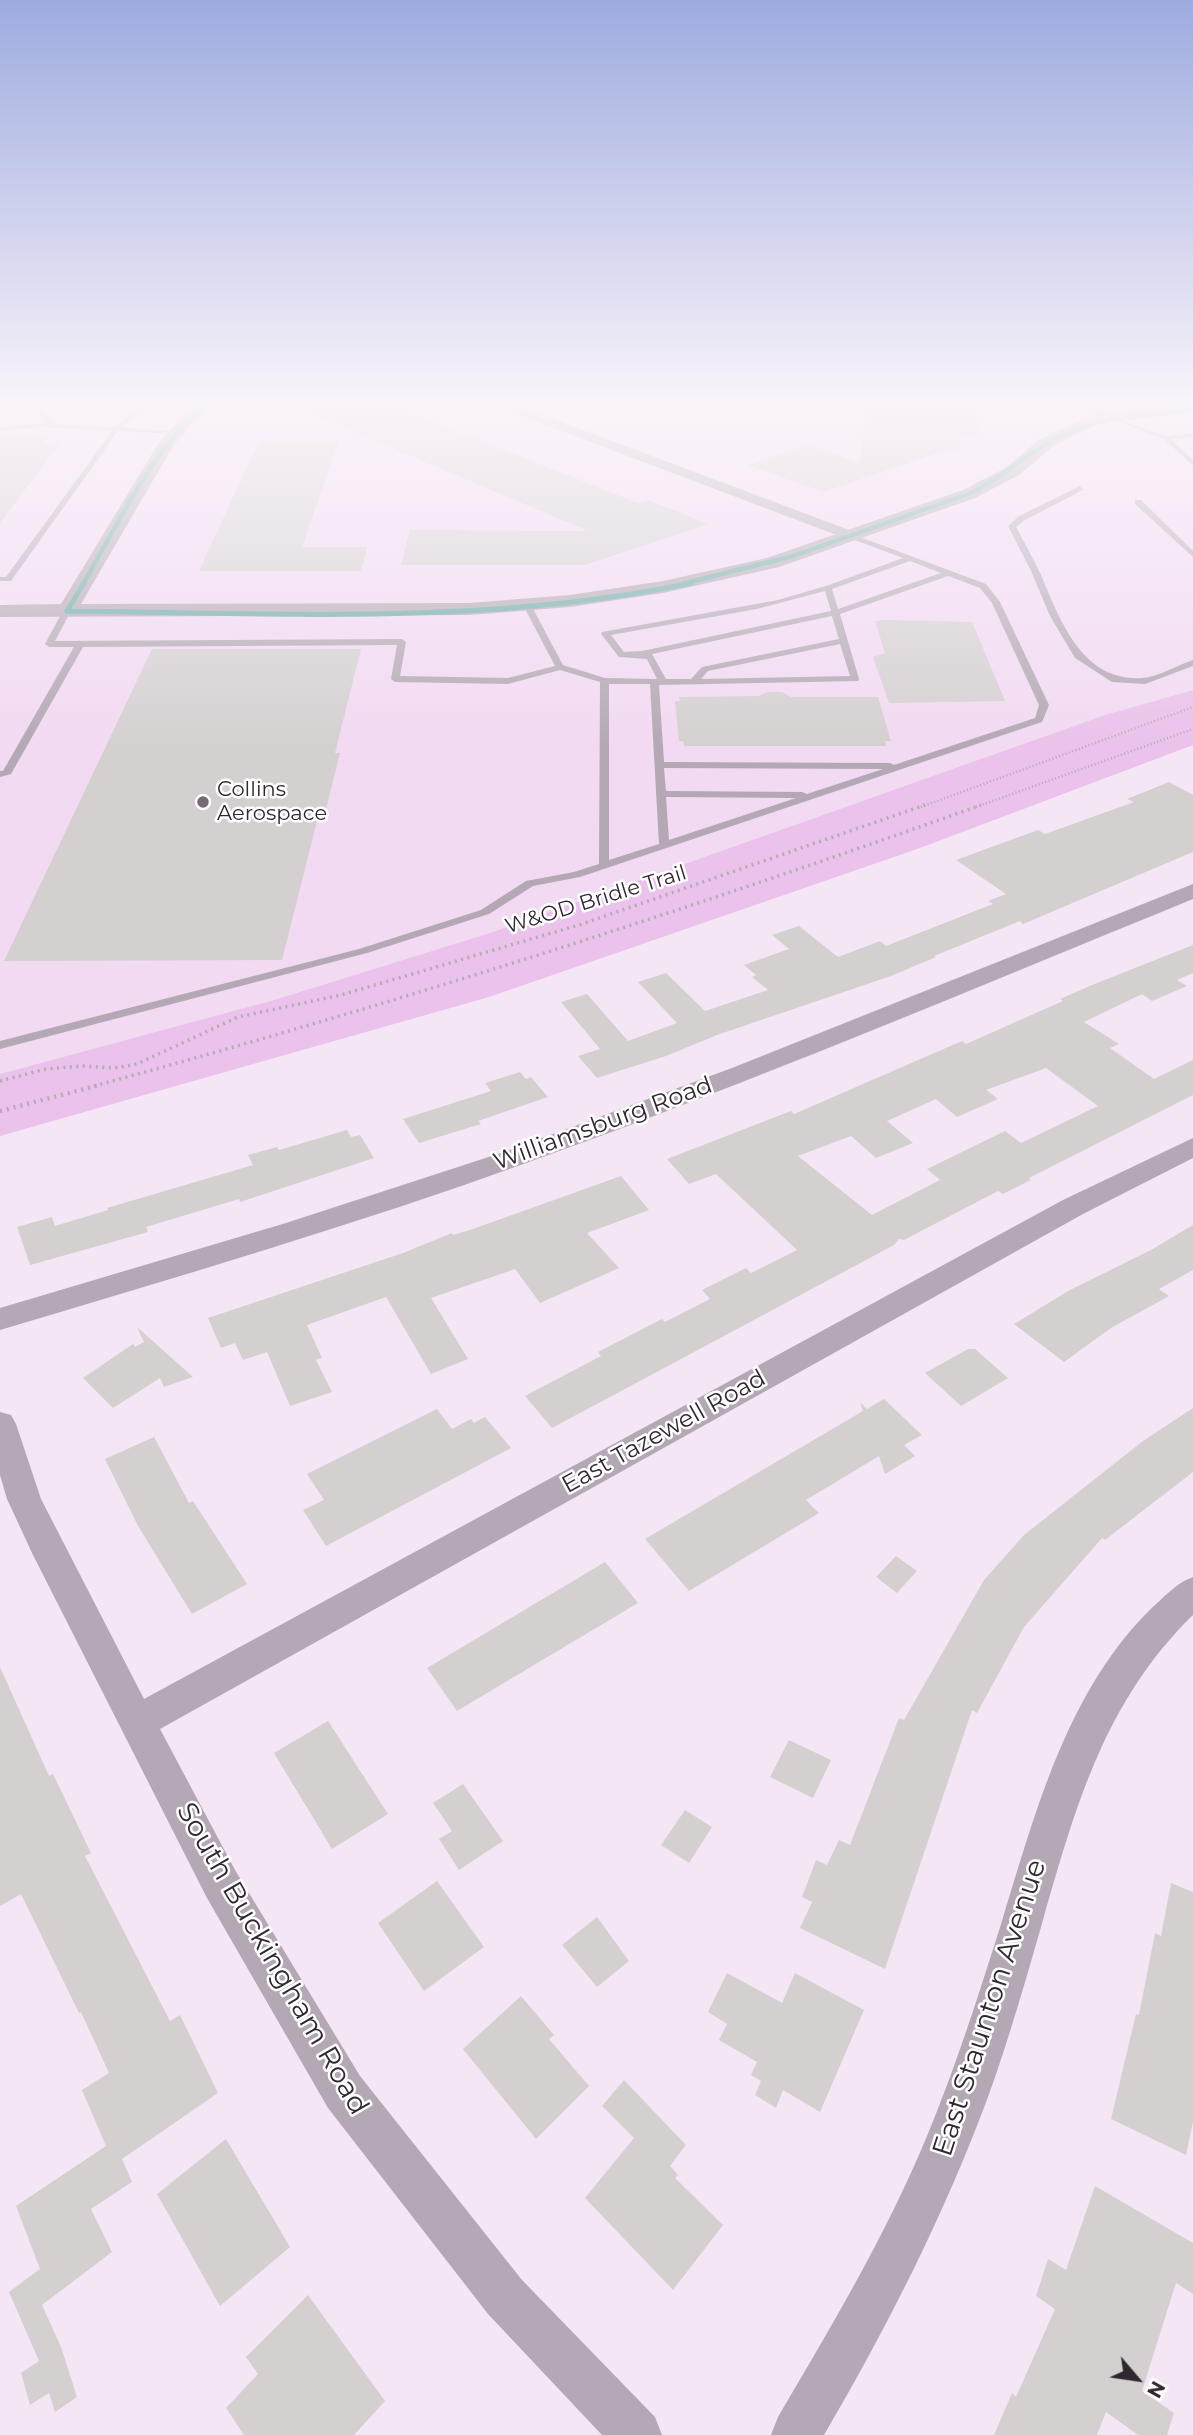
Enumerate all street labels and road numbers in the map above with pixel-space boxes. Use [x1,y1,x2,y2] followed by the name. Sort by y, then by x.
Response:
[502,860,690,940] street label: W&OD Bridle Trail
[490,1071,716,1177] street label: Williamsburg Road
[557,1364,771,1500] street label: East Tazewell Road
[169,1797,375,2121] street label: South Buckingham Road
[926,1855,1054,2161] street label: East Staunton Avenue

